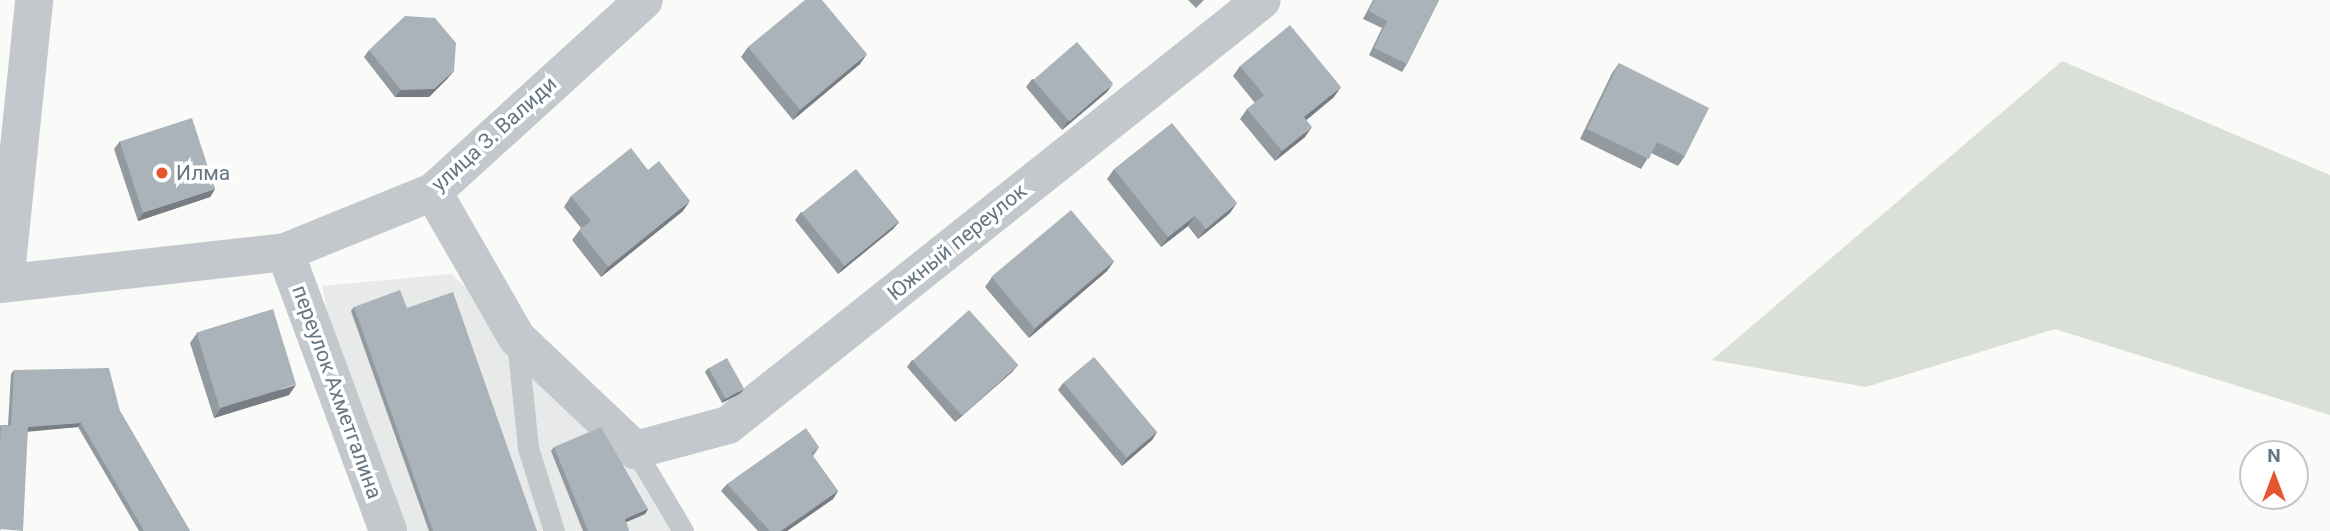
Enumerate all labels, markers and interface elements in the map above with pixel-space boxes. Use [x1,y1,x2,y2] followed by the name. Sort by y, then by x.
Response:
[426,71,562,197] street label: улица З. Валиди
[176,160,230,186] place label: Илма
[154,165,170,181] marker: Илма
[882,178,1032,306] street label: Южный переулок
[287,282,387,502] street label: переулок Ахметгалина
[2239,440,2309,510] north arrow
[2267,444,2281,467] text: N

